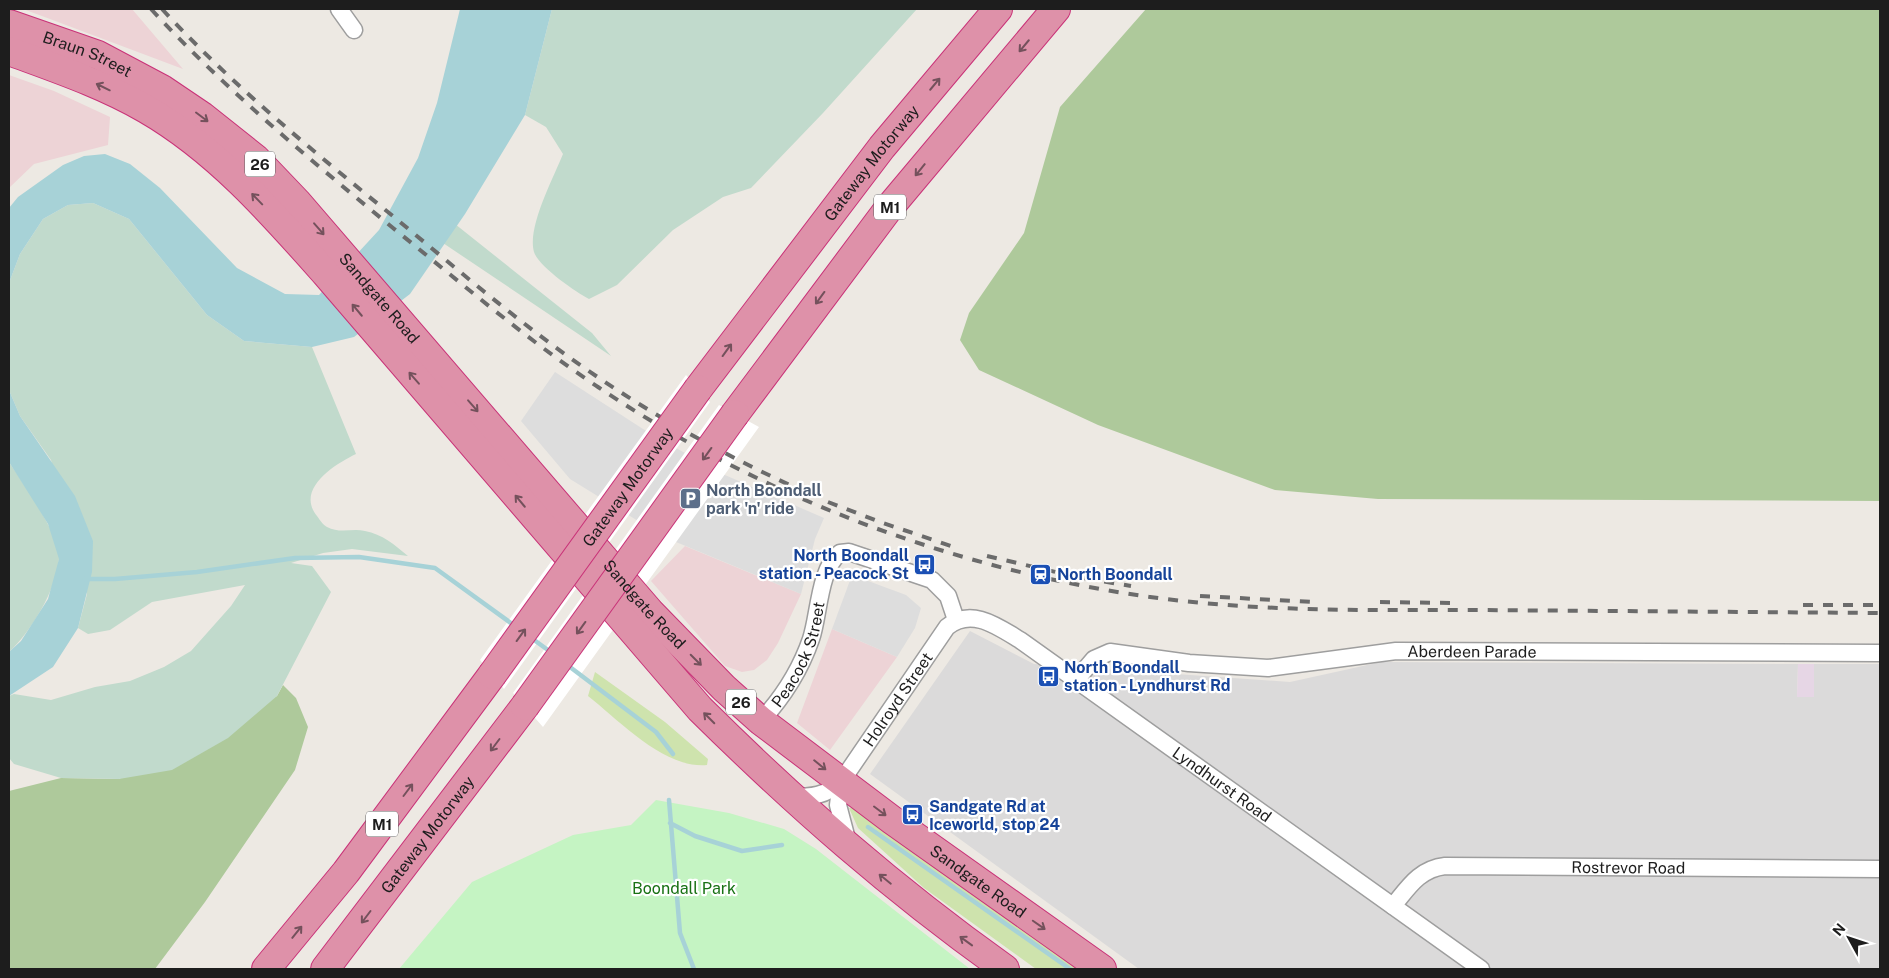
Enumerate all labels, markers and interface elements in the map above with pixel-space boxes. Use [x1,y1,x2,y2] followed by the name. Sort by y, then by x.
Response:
[40,27,135,81] street label: Braun Street
[1019,39,1030,52] one-way arrow
[929,78,940,91] one-way arrow
[96,82,111,92] one-way arrow
[820,101,923,225] street label: Gateway Motorway
[195,112,209,122] one-way arrow
[245,152,275,176] road number: 26
[914,163,925,176] one-way arrow
[252,193,264,205] one-way arrow
[874,194,906,220] road number: M1
[314,222,325,235] one-way arrow
[335,249,424,347] street label: Sandgate Road
[815,291,825,305] one-way arrow
[351,304,362,317] one-way arrow
[721,344,732,357] one-way arrow
[408,371,420,384] one-way arrow
[467,400,478,413] one-way arrow
[578,423,677,550] street label: Gateway Motorway
[702,447,712,461] one-way arrow
[706,481,822,518] place label: North Boondall park 'n' ride
[678,487,702,511] parking icon: North Boondall park 'n' ride
[514,495,525,508] one-way arrow
[759,546,909,583] place label: North Boondall station - Peacock St
[913,552,937,576] bus stop icon: North Boondall station - Peacock St
[600,556,690,652] street label: Sandgate Road
[1029,562,1053,586] station icon: North Boondall
[1057,565,1173,584] place label: North Boondall
[767,600,828,711] street label: Peacock Street
[576,621,586,635] one-way arrow
[516,629,526,643] one-way arrow
[1407,642,1537,661] street label: Aberdeen Parade
[859,649,936,750] street label: Holroyd Street
[690,654,702,666] one-way arrow
[1064,658,1230,695] place label: North Boondall station - Lyndhurst Rd
[1036,664,1060,688] bus stop icon: North Boondall station - Lyndhurst Rd
[726,690,756,714] road number: 26
[702,712,715,724] one-way arrow
[490,738,501,751] one-way arrow
[1169,743,1275,826] street label: Lyndhurst Road
[813,759,826,770] one-way arrow
[377,772,478,897] street label: Gateway Motorway
[402,784,413,797] one-way arrow
[929,797,1061,834] place label: Sandgate Rd at Iceworld, stop 24
[901,803,925,827] bus stop icon: Sandgate Rd at Iceworld, stop 24
[873,806,887,816] one-way arrow
[366,812,398,836] road number: M1
[926,841,1030,922] street label: Sandgate Road
[1571,857,1685,877] street label: Rostrevor Road
[879,874,892,885] one-way arrow
[632,879,736,898] park label: Boondall Park
[361,910,371,924] one-way arrow
[1824,913,1874,963] north arrow
[1031,919,1045,930] one-way arrow
[1829,920,1849,939] text: N
[291,925,302,938] one-way arrow
[960,935,973,946] one-way arrow

